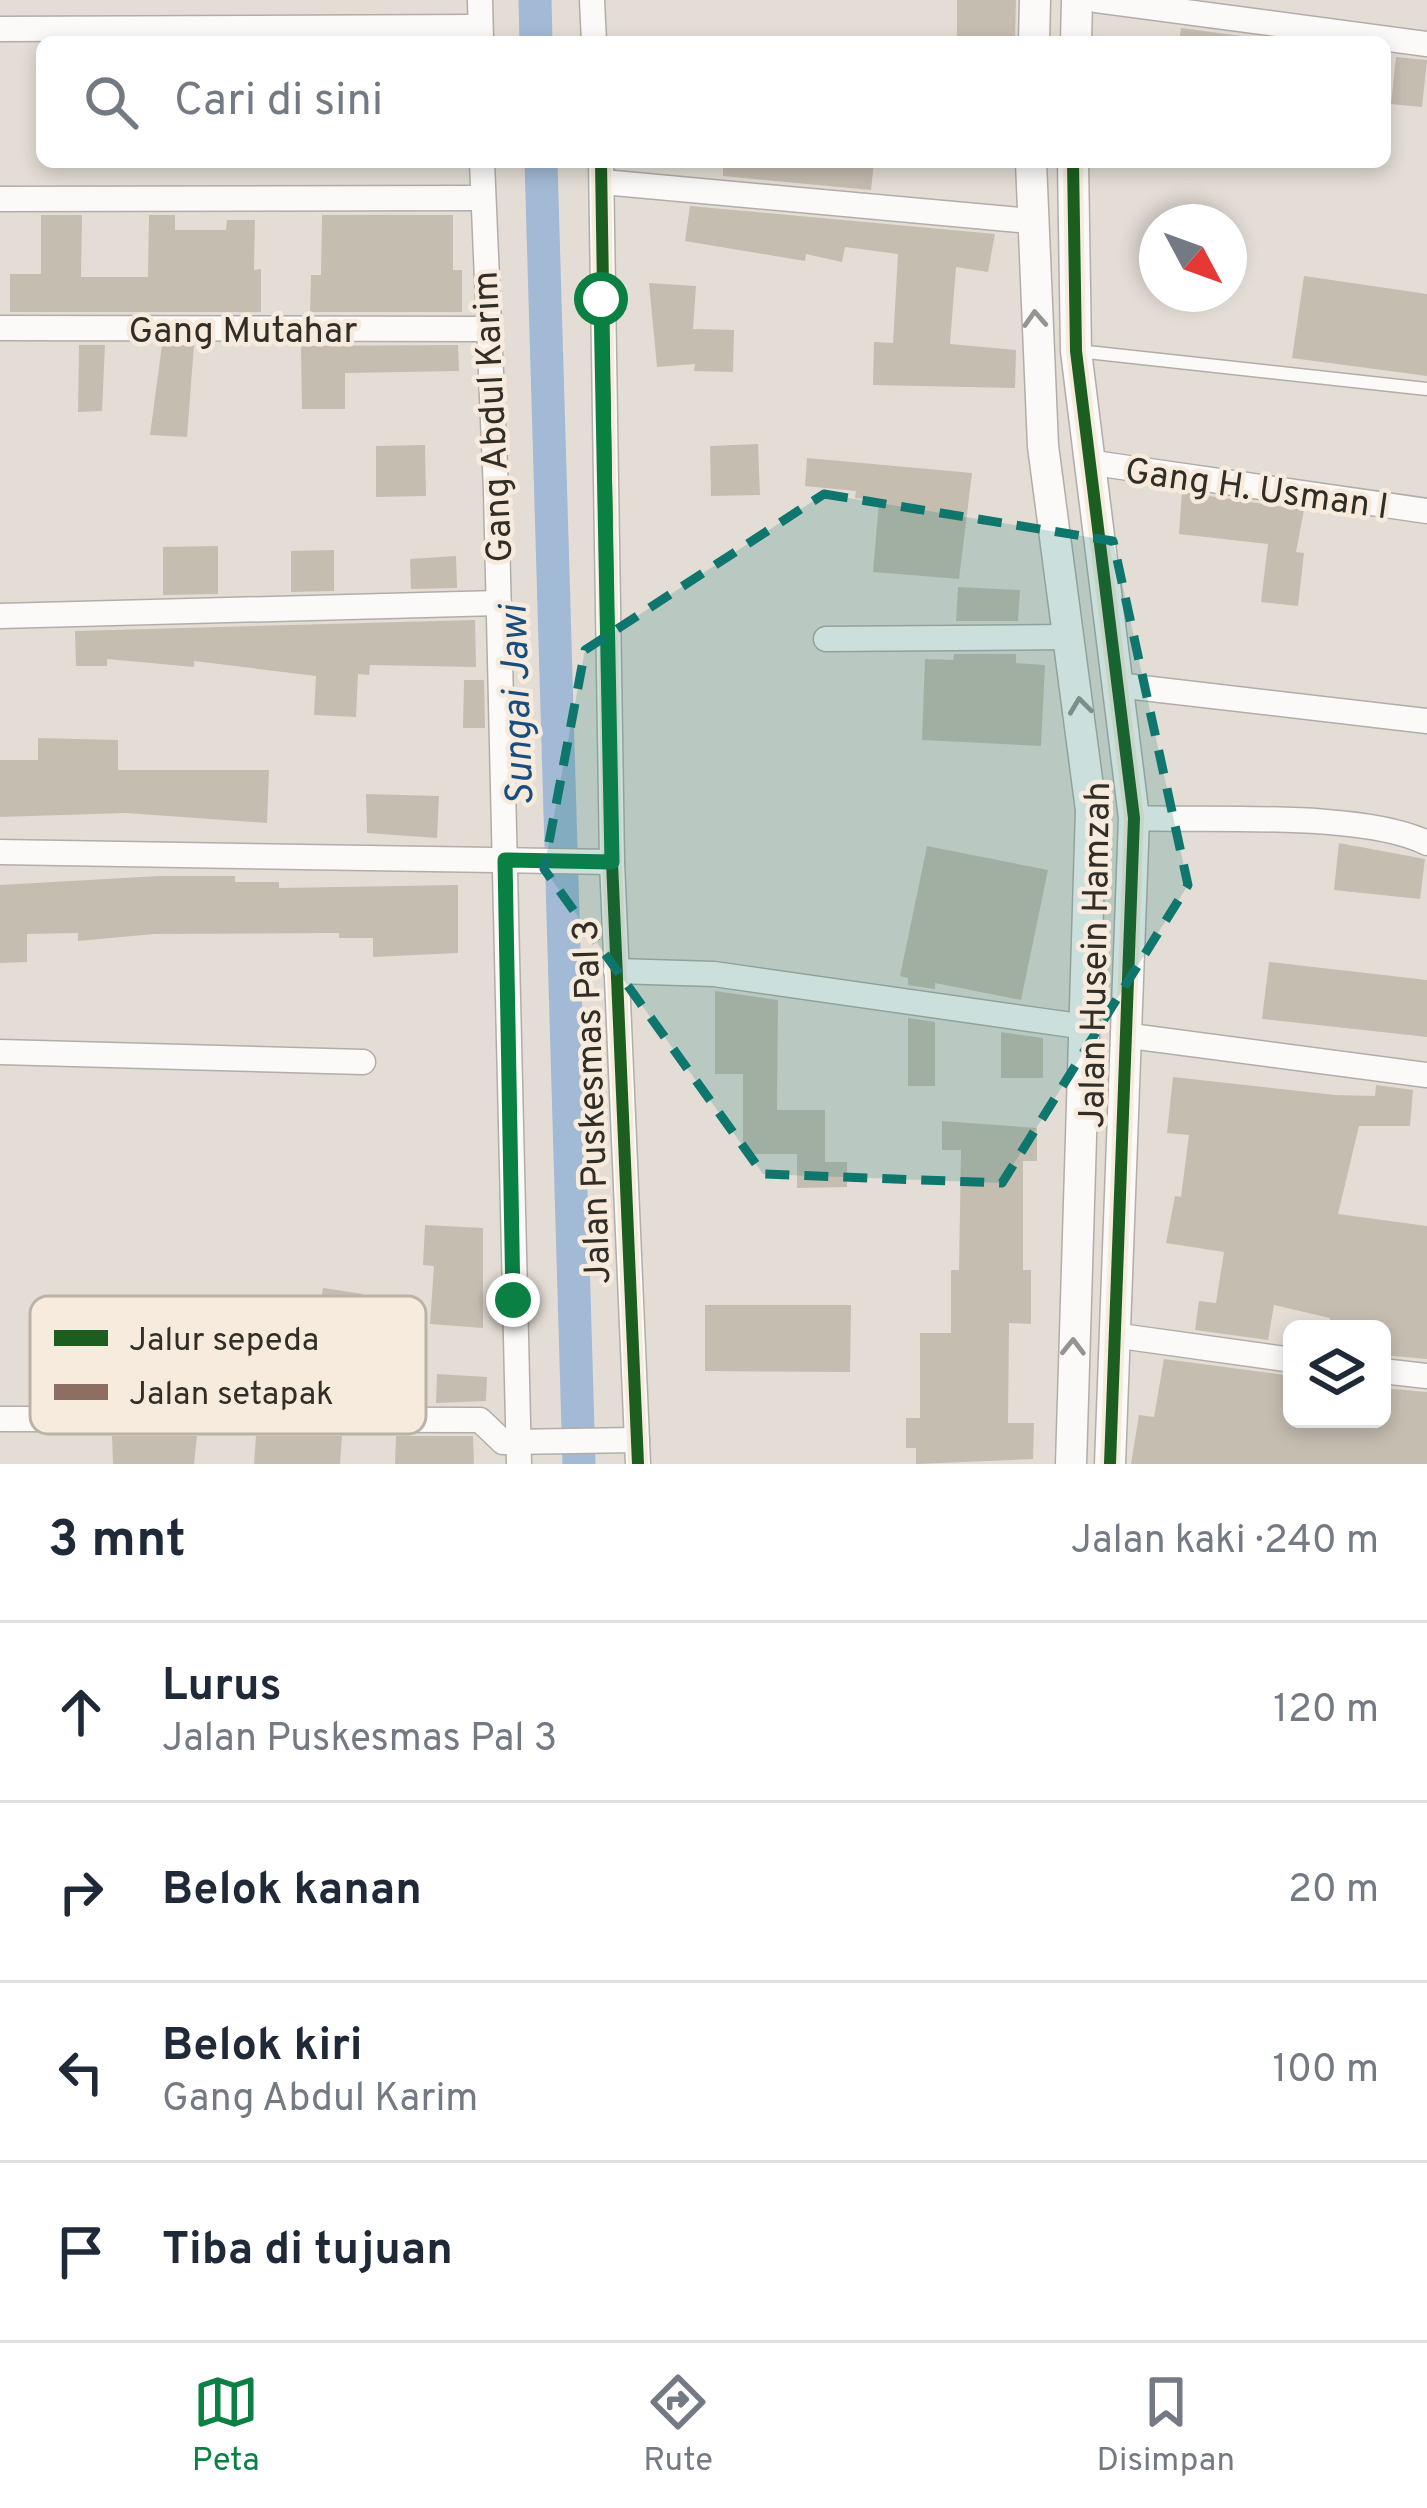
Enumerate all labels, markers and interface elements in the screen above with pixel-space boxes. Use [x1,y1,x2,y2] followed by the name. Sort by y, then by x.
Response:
[36,36,1391,168] search box
[78,69,144,135] icon: search
[174,74,383,131] text: Cari di sini
[1139,204,1247,312] north arrow
[464,270,526,564] street label: Gang Abdul Karim
[574,272,628,326] route start
[1023,309,1049,328] one-way arrow
[129,310,357,356] street label: Gang Mutahar
[1122,450,1391,532] street label: Gang H. Usman I
[491,602,547,807] water label: Sungai Jawi
[1067,696,1093,716] one-way arrow
[1071,781,1123,1129] street label: Jalan Husein Hamzah
[565,919,623,1285] street label: Jalan Puskesmas Pal 3
[486,1273,540,1327] route end
[30,1296,426,1434] legend
[1283,1320,1391,1428] map controls
[1283,1320,1391,1428] button: layers
[129,1321,319,1363] text: Jalur sepeda
[1060,1337,1086,1355] one-way arrow
[129,1375,334,1417] text: Jalan setapak
[48,1510,186,1575] text: 3 mnt
[1071,1518,1379,1567] text: Jalan kaki · 240 m
[162,1659,282,1716] text: Lurus
[48,1679,114,1745] icon: ahead
[1273,1687,1379,1736] text: 120 m
[162,1716,557,1765] text: Jalan Puskesmas Pal 3
[48,1859,114,1925] icon: right
[162,1863,422,1920] text: Belok kanan
[1288,1867,1379,1916] text: 20 m
[162,2019,363,2076] text: Belok kiri
[48,2039,114,2105] icon: left
[1272,2047,1379,2096] text: 100 m
[162,2076,478,2125] text: Gang Abdul Karim
[48,2219,114,2285] icon: arrive
[162,2223,453,2280] text: Tiba di tujuan
[192,2369,260,2483] tab: Peta
[643,2369,713,2483] tab: Rute
[1097,2369,1235,2483] tab: Disimpan

